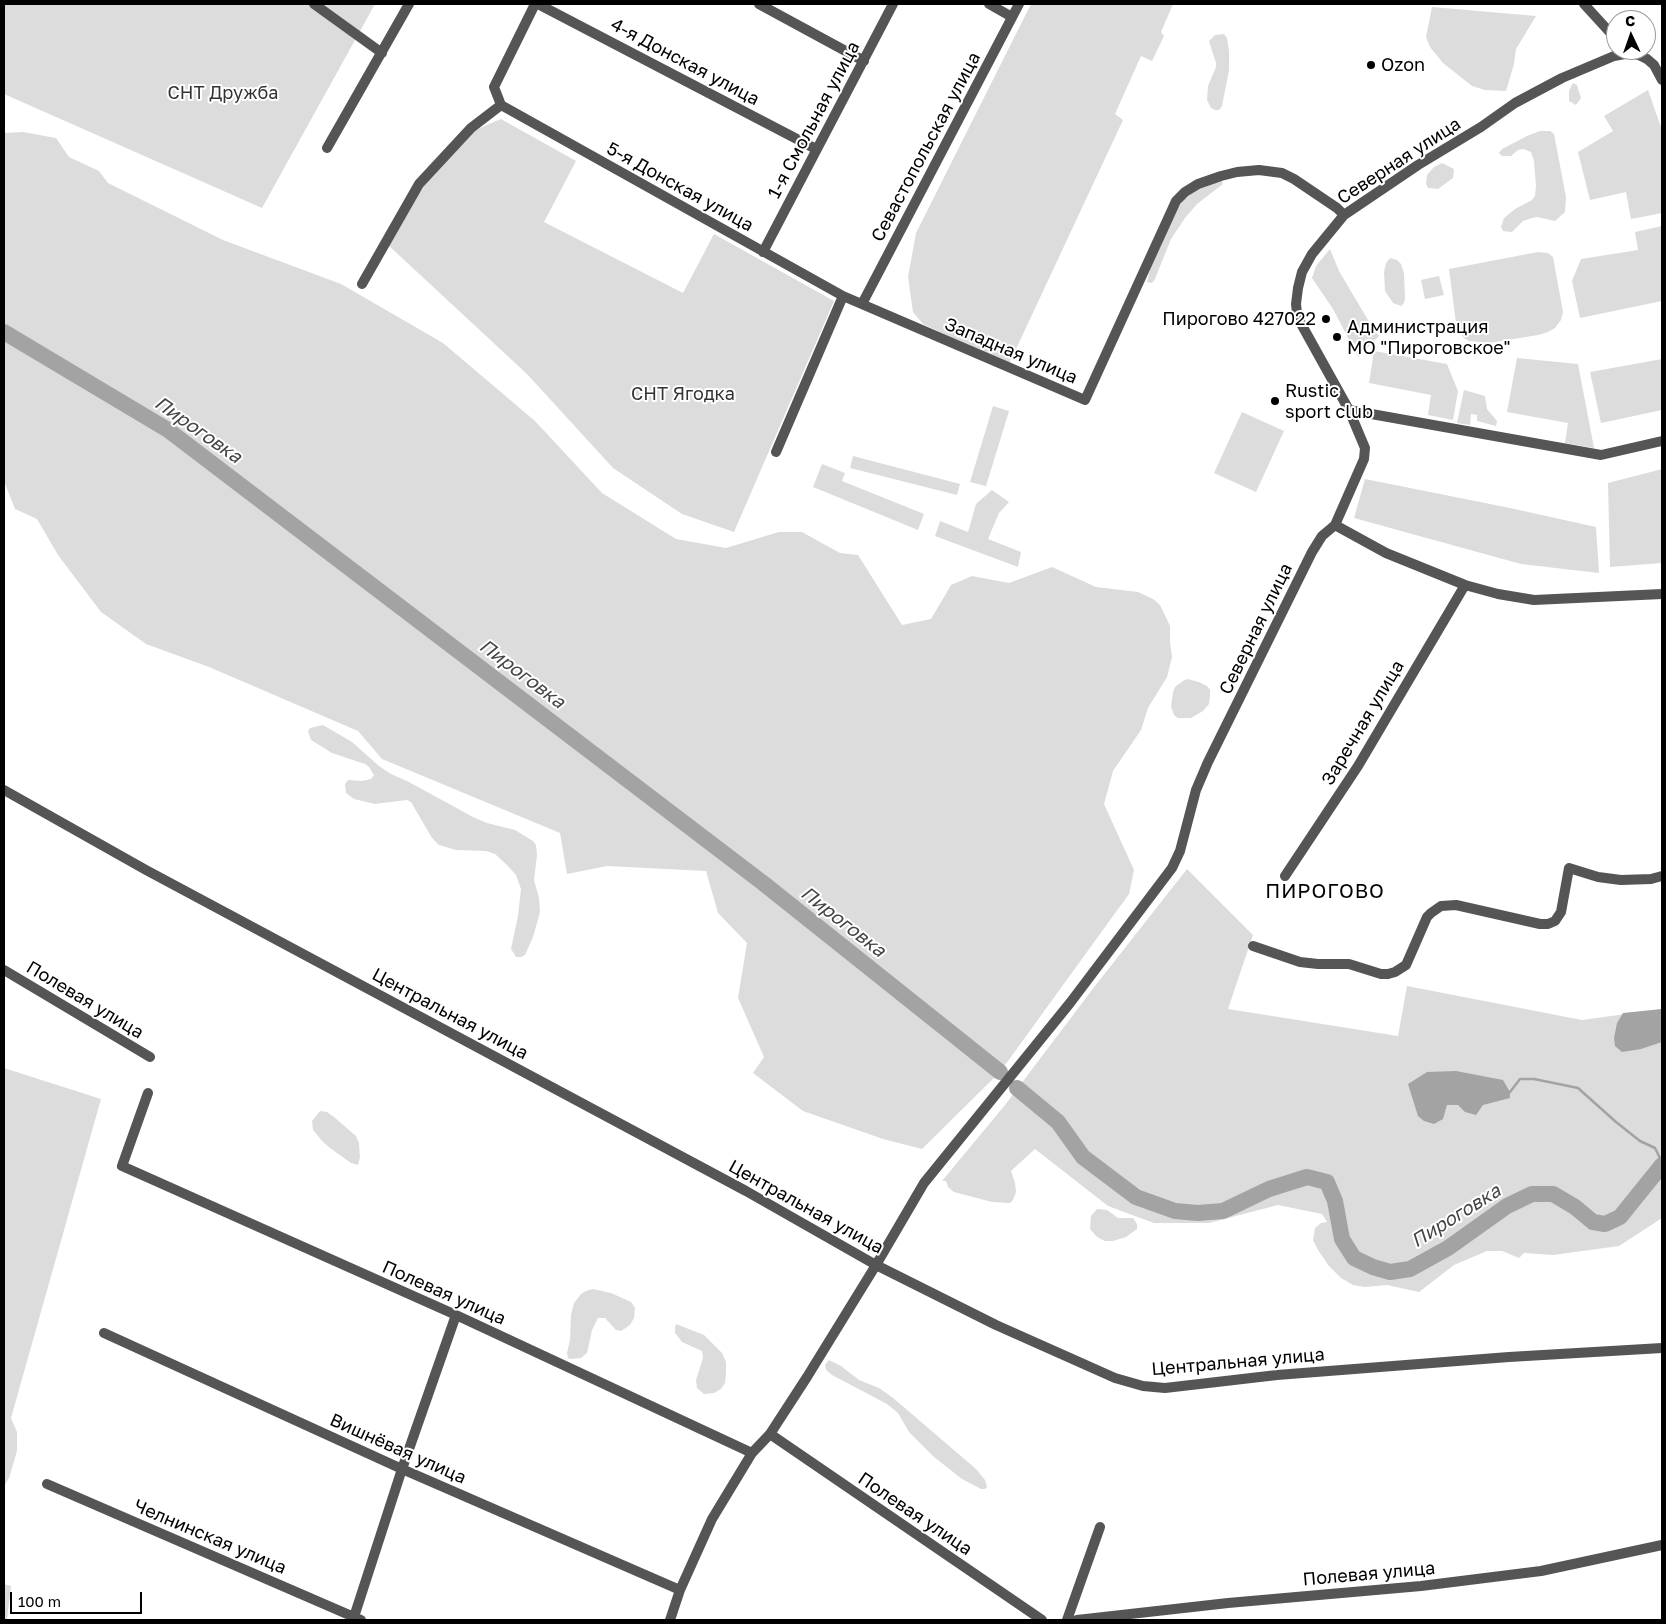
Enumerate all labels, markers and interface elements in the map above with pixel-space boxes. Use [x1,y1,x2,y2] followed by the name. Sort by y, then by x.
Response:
[1606,10,1656,60] north arrow
[1625,12,1636,29] text: С
[607,14,763,110] street label: 4-я Донская улица
[763,38,865,202] street label: 1-я Смольная улица
[867,49,985,245] street label: Севастопольская улица
[1381,54,1425,76] place label: Ozon
[1365,59,1377,71] marker: Ozon
[168,82,278,104] park label: СНТ Дружба
[1333,113,1465,209] street label: Северная улица
[603,138,757,236] street label: 5-я Донская улица
[1162,308,1316,330] place label: Пирогово 427022
[941,313,1081,389] street label: Западная улица
[1320,313,1332,325] marker: Пирогово 427022
[1347,316,1511,358] place label: Администрация МО "Пироговское"
[1331,331,1343,343] marker: Администрация МО "Пироговское"
[1285,380,1373,422] place label: Rustic sport club
[631,383,735,405] park label: СНТ Ягодка
[150,392,246,468] water label: Пироговка
[1269,395,1281,407] marker: Rustic sport club
[1215,560,1297,698] street label: Северная улица
[475,634,569,714] water label: Пироговка
[1317,657,1409,789] street label: Заречная улица
[1264,880,1386,904] district label: ПИРОГОВО
[796,882,890,962] water label: Пироговка
[22,957,148,1043] street label: Полевая улица
[368,964,532,1064] street label: Центральная улица
[725,1155,887,1259] street label: Центральная улица
[1407,1180,1505,1252] water label: Пироговка
[379,1256,509,1330] street label: Полевая улица
[1151,1344,1325,1380] street label: Центральная улица
[327,1409,469,1489] street label: Вишнёвая улица
[854,1468,976,1560] street label: Полевая улица
[131,1495,289,1579] street label: Челнинская улица
[1302,1557,1436,1591] street label: Полевая улица
[12,1582,145,1614] scale bar
[18,1592,61,1610] text: 100 m

